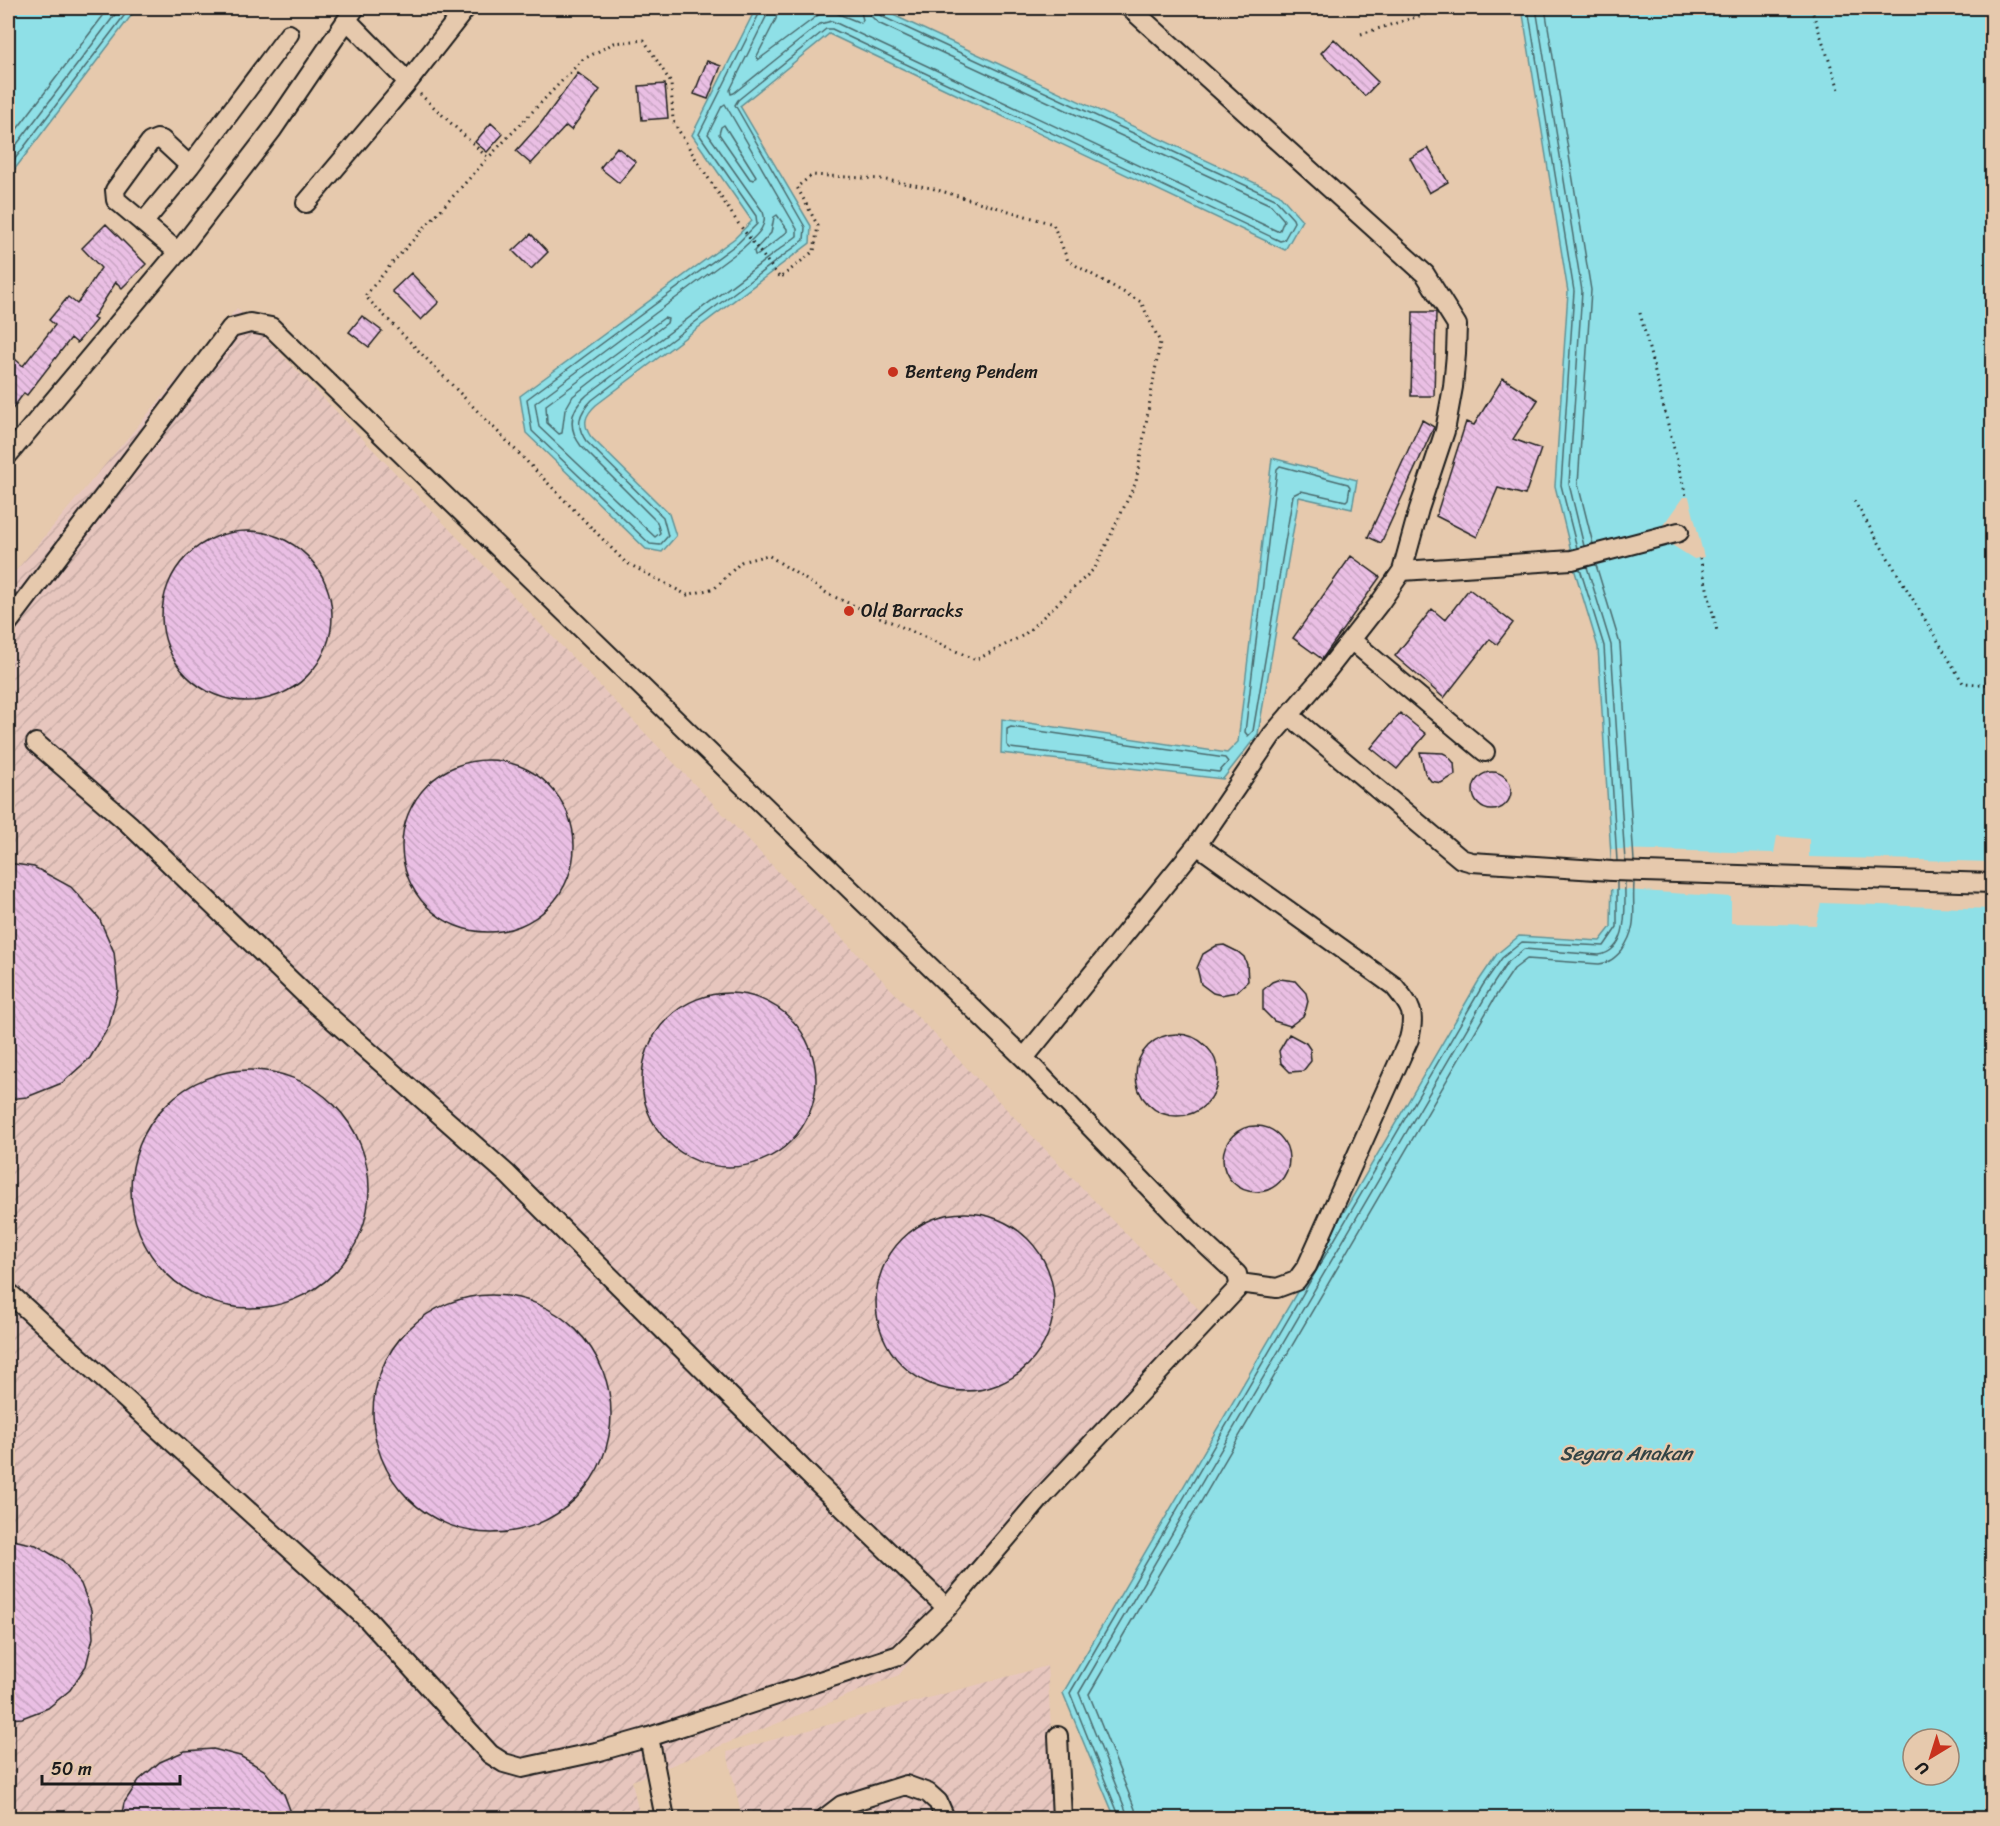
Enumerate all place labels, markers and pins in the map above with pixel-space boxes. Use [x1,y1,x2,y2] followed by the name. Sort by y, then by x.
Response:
[905,356,1038,388] place label: Benteng Pendem
[886,365,900,379] marker: Benteng Pendem
[861,595,964,627] place label: Old Barracks
[842,604,856,618] marker: Old Barracks

